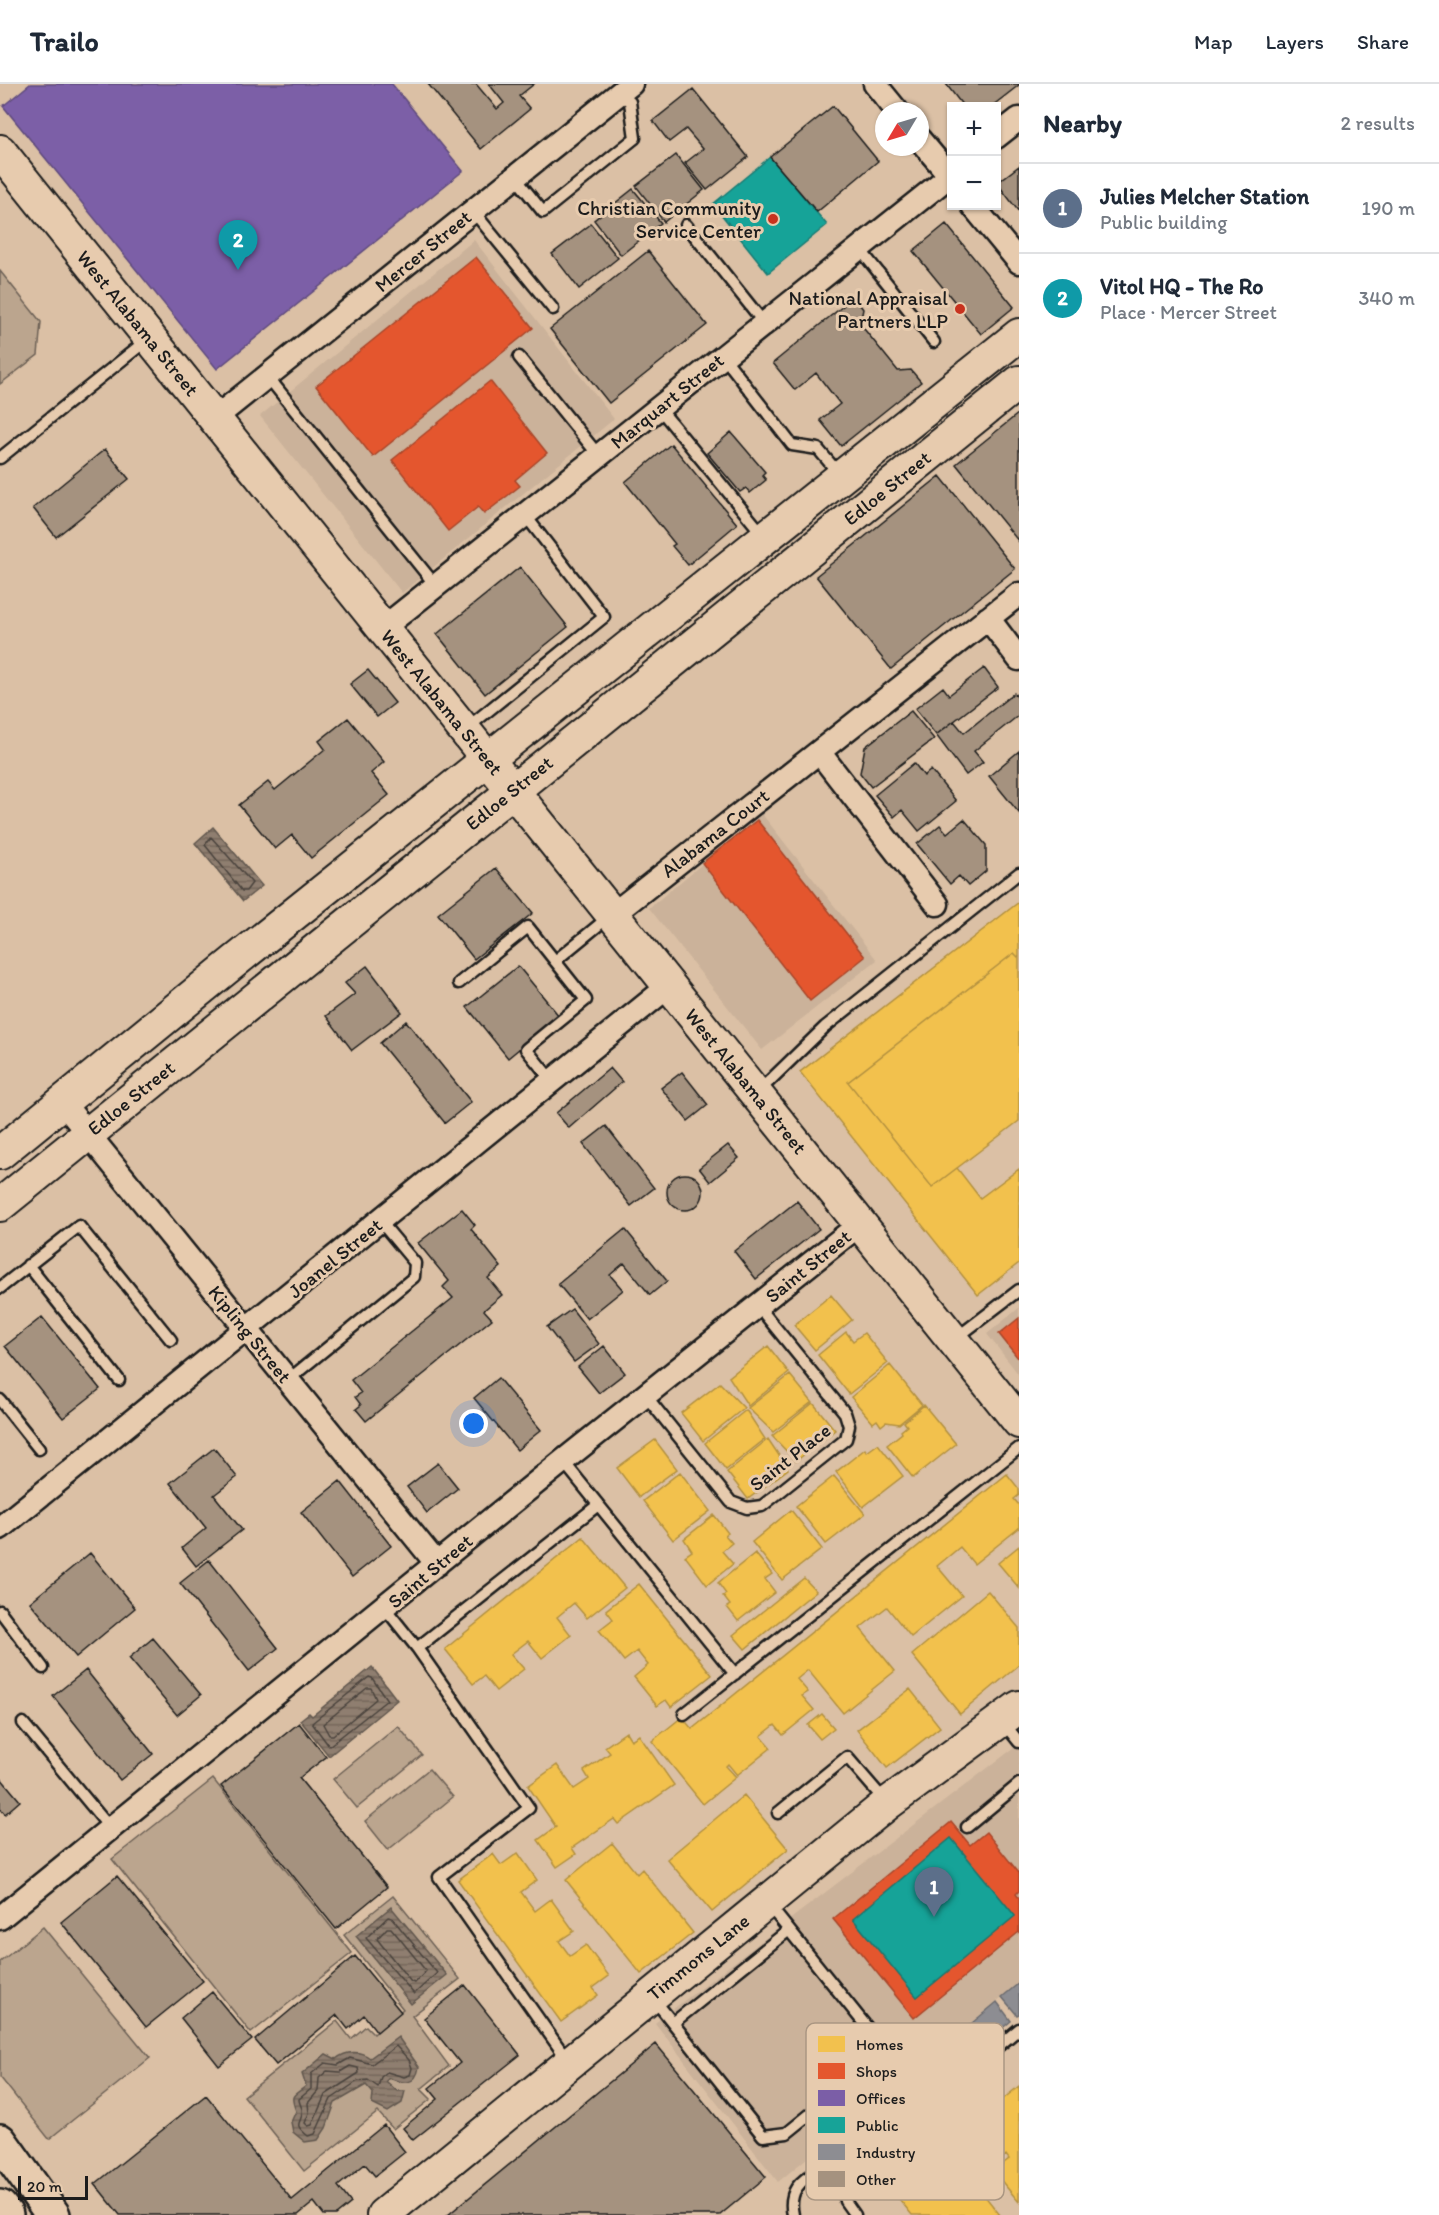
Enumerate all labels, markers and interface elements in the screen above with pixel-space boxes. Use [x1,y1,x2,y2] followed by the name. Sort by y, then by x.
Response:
[30,24,99,58] text: Trailo
[1194,29,1233,54] text: Map
[1266,29,1324,54] text: Layers
[1357,29,1409,54] text: Share
[875,102,929,156] north arrow
[947,102,1001,210] map controls
[947,102,1001,156] button: +
[1043,107,1122,139] text: Nearby
[1341,111,1415,135] text: 2 results
[947,156,1001,210] button: −
[1100,183,1309,210] text: Julies Melcher Station
[577,196,762,243] place label: Christian Community Service Center
[1058,196,1067,220] text: 1
[1362,196,1415,220] text: 190 m
[370,205,476,297] street label: Mercer Street
[1100,210,1227,234] text: Public building
[766,212,780,226] marker: Christian Community Service Center
[218,220,258,270] pin: 2
[72,245,204,401] street label: West Alabama Street
[1100,273,1264,300] text: Vitol HQ - The Ro
[788,286,948,333] place label: National Appraisal Partners LLP
[1057,286,1068,310] text: 2
[1358,286,1415,310] text: 340 m
[1100,300,1277,324] text: Place · Mercer Street
[953,302,967,316] marker: National Appraisal Partners LLP
[606,348,728,454] street label: Marquart Street
[839,445,936,530] street label: Edloe Street
[376,624,508,780] street label: West Alabama Street
[461,750,558,835] street label: Edloe Street
[656,783,774,883] street label: Alabama Court
[680,1003,812,1159] street label: West Alabama Street
[83,1055,180,1140] street label: Edloe Street
[283,1213,387,1303] street label: Joanel Street
[760,1224,856,1308] street label: Saint Street
[203,1280,297,1388] street label: Kipling Street
[459,1409,488,1438] your location
[745,1418,835,1496] street label: Saint Place
[383,1528,478,1613] street label: Saint Street
[914,1868,954,1917] pin: 1
[642,1908,754,2006] street label: Timmons Lane
[806,2023,1004,2200] legend
[856,2035,903,2054] text: Homes
[856,2062,897,2081] text: Shops
[856,2089,906,2108] text: Offices
[856,2116,898,2135] text: Public
[856,2143,916,2162] text: Industry
[856,2170,896,2189] text: Other
[18,2173,88,2200] scale bar
[27,2177,62,2196] text: 20 m

